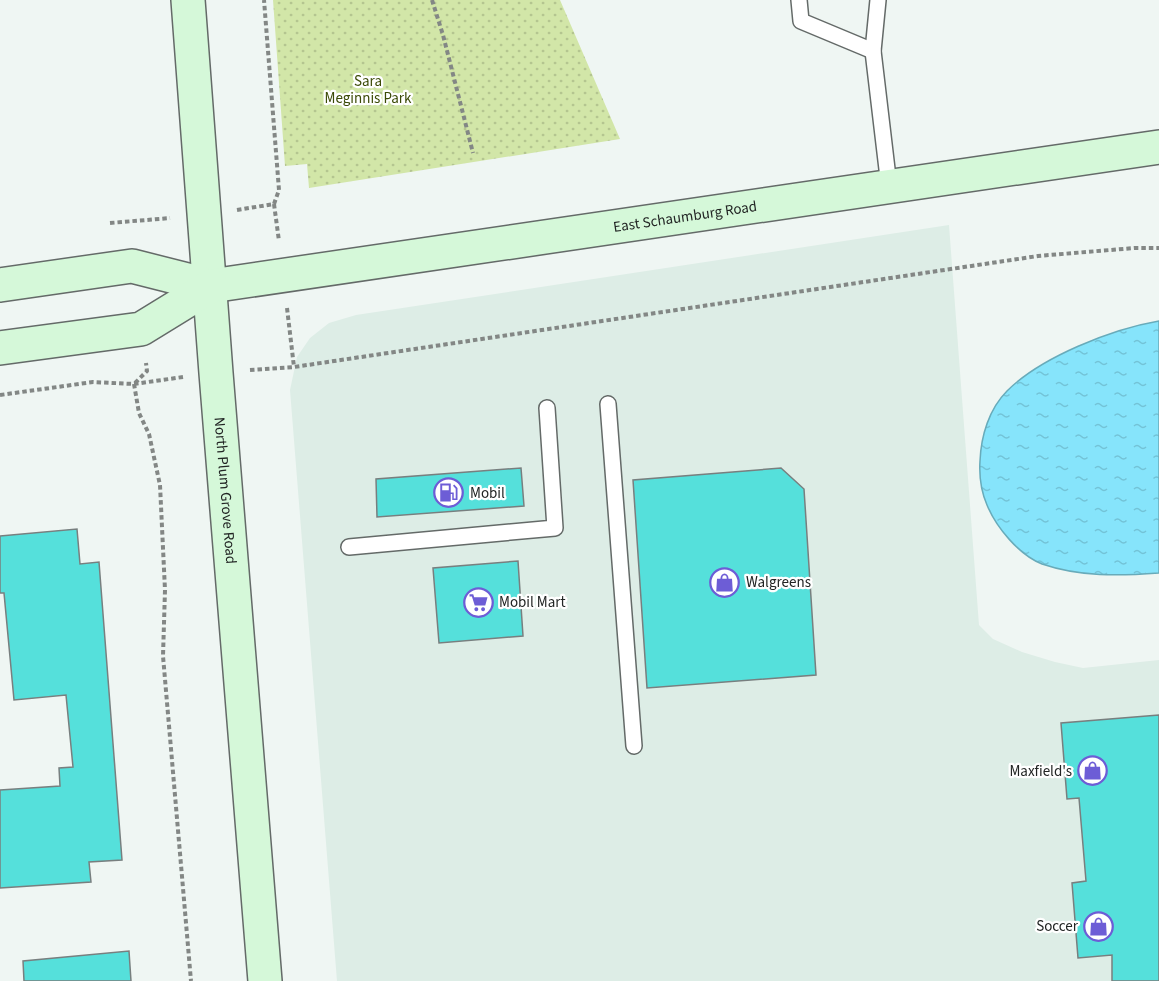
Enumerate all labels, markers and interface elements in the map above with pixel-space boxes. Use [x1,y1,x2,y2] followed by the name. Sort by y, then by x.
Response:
[325,71,412,109] park label: Sara Meginnis Park
[612,196,758,237] street label: East Schaumburg Road
[209,416,242,565] street label: North Plum Grove Road
[433,477,465,509] fuel station icon: Mobil
[470,483,505,504] place label: Mobil
[709,566,741,598] shop icon: Walgreens
[746,572,811,593] place label: Walgreens
[462,586,494,618] supermarket icon: Mobil Mart
[499,592,566,613] place label: Mobil Mart
[1077,755,1109,787] shop icon: Maxfield's
[1009,761,1072,782] place label: Maxfield's
[1083,910,1115,942] shop icon: Soccer
[1036,916,1079,937] place label: Soccer

